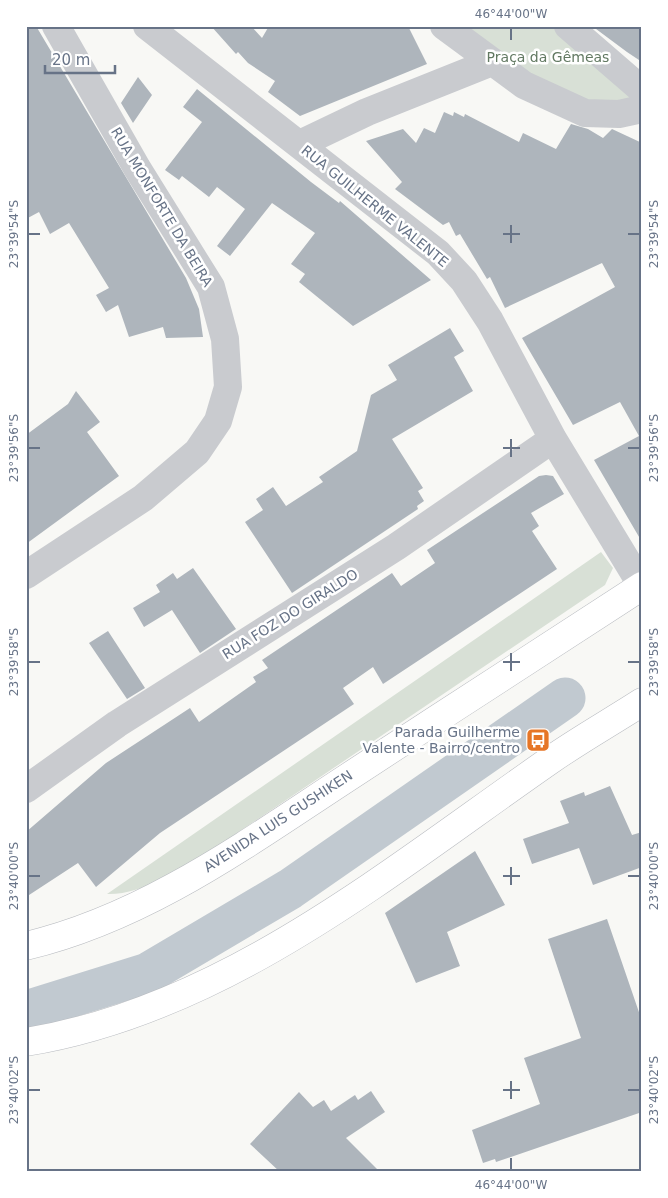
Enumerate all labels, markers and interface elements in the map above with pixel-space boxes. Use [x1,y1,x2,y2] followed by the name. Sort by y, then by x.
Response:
[475,7,547,21] text: 46°44'00"W
[45,42,115,74] scale bar
[487,49,609,65] park label: Praça da Gêmeas
[52,51,90,69] text: 20 m
[108,124,216,290] street label: RUA MONFORTE DA BEIRA
[298,142,452,270] street label: RUA GUILHERME VALENTE
[7,200,21,268] text: 23°39'54"S
[647,200,661,268] text: 23°39'54"S
[7,414,21,482] text: 23°39'56"S
[647,414,661,482] text: 23°39'56"S
[219,566,361,662] street label: RUA FOZ DO GIRALDO
[7,628,21,696] text: 23°39'58"S
[647,628,661,696] text: 23°39'58"S
[363,724,520,756] place label: Parada Guilherme Valente - Bairro/centro
[525,727,551,753] bus stop icon: Parada Guilherme Valente - Bairro/centro
[201,767,355,875] street label: AVENIDA LUIS GUSHIKEN
[7,842,21,910] text: 23°40'00"S
[647,842,661,910] text: 23°40'00"S
[7,1056,21,1124] text: 23°40'02"S
[647,1056,661,1124] text: 23°40'02"S
[475,1178,547,1192] text: 46°44'00"W

